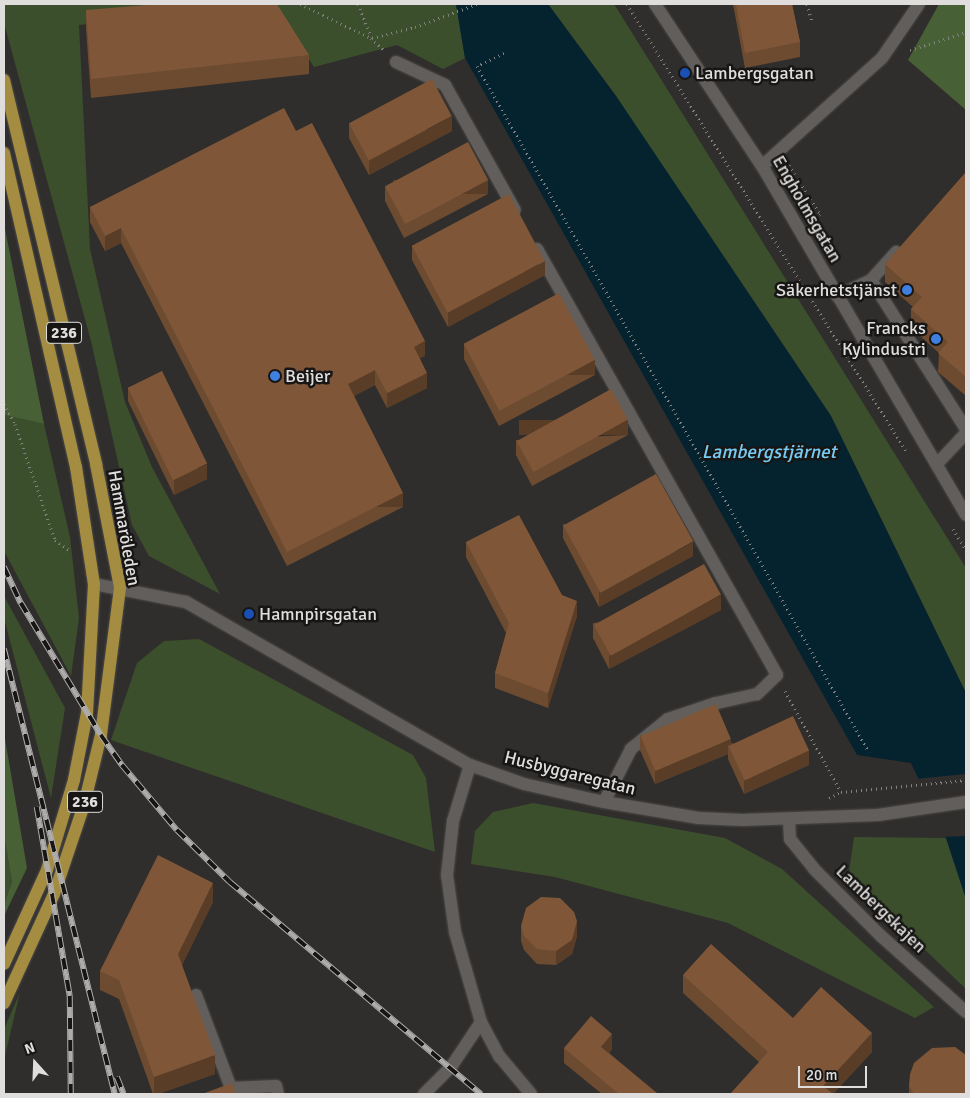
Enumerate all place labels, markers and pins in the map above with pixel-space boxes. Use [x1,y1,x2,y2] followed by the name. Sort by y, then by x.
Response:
[695,62,814,84] place label: Lambergsgatan
[679,67,691,79] marker: Lambergsgatan
[776,279,897,301] place label: Säkerhetstjänst
[901,284,913,296] marker: Säkerhetstjänst
[842,318,926,360] place label: Francks Kylindustri
[930,333,942,345] marker: Francks Kylindustri
[285,365,330,387] place label: Beijer
[269,370,281,382] marker: Beijer
[259,603,377,625] place label: Hamnpirsgatan
[243,608,255,620] marker: Hamnpirsgatan

